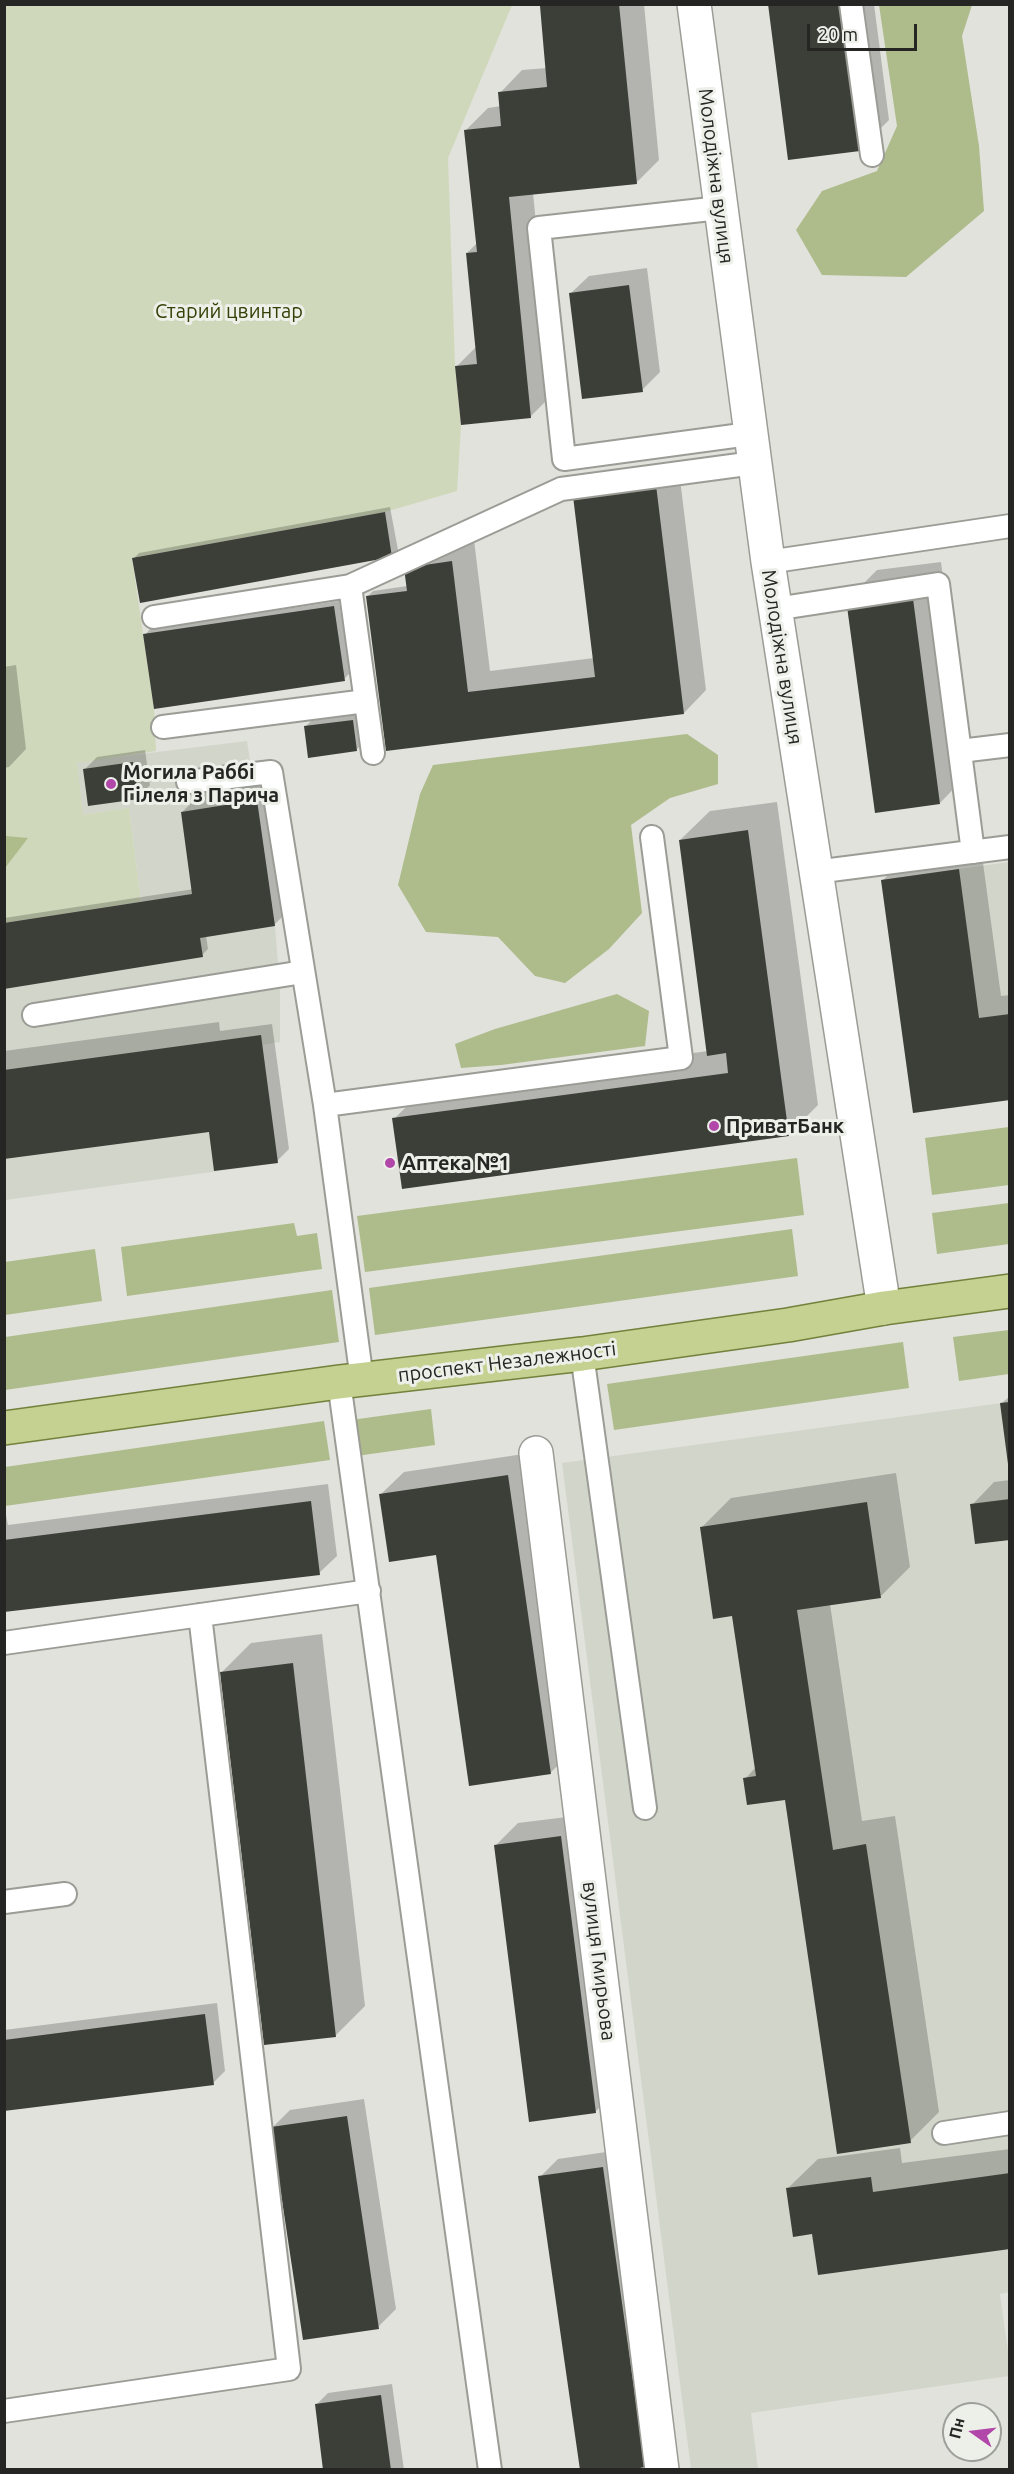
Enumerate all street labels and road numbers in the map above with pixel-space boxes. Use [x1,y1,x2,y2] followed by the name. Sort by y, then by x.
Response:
[693,87,739,265] street label: Молодіжна вулиця
[756,568,808,746] street label: Молодіжна вулиця
[397,1337,617,1387] street label: проспект Незалежності
[577,1880,621,2042] street label: вулиця Гмирьова

